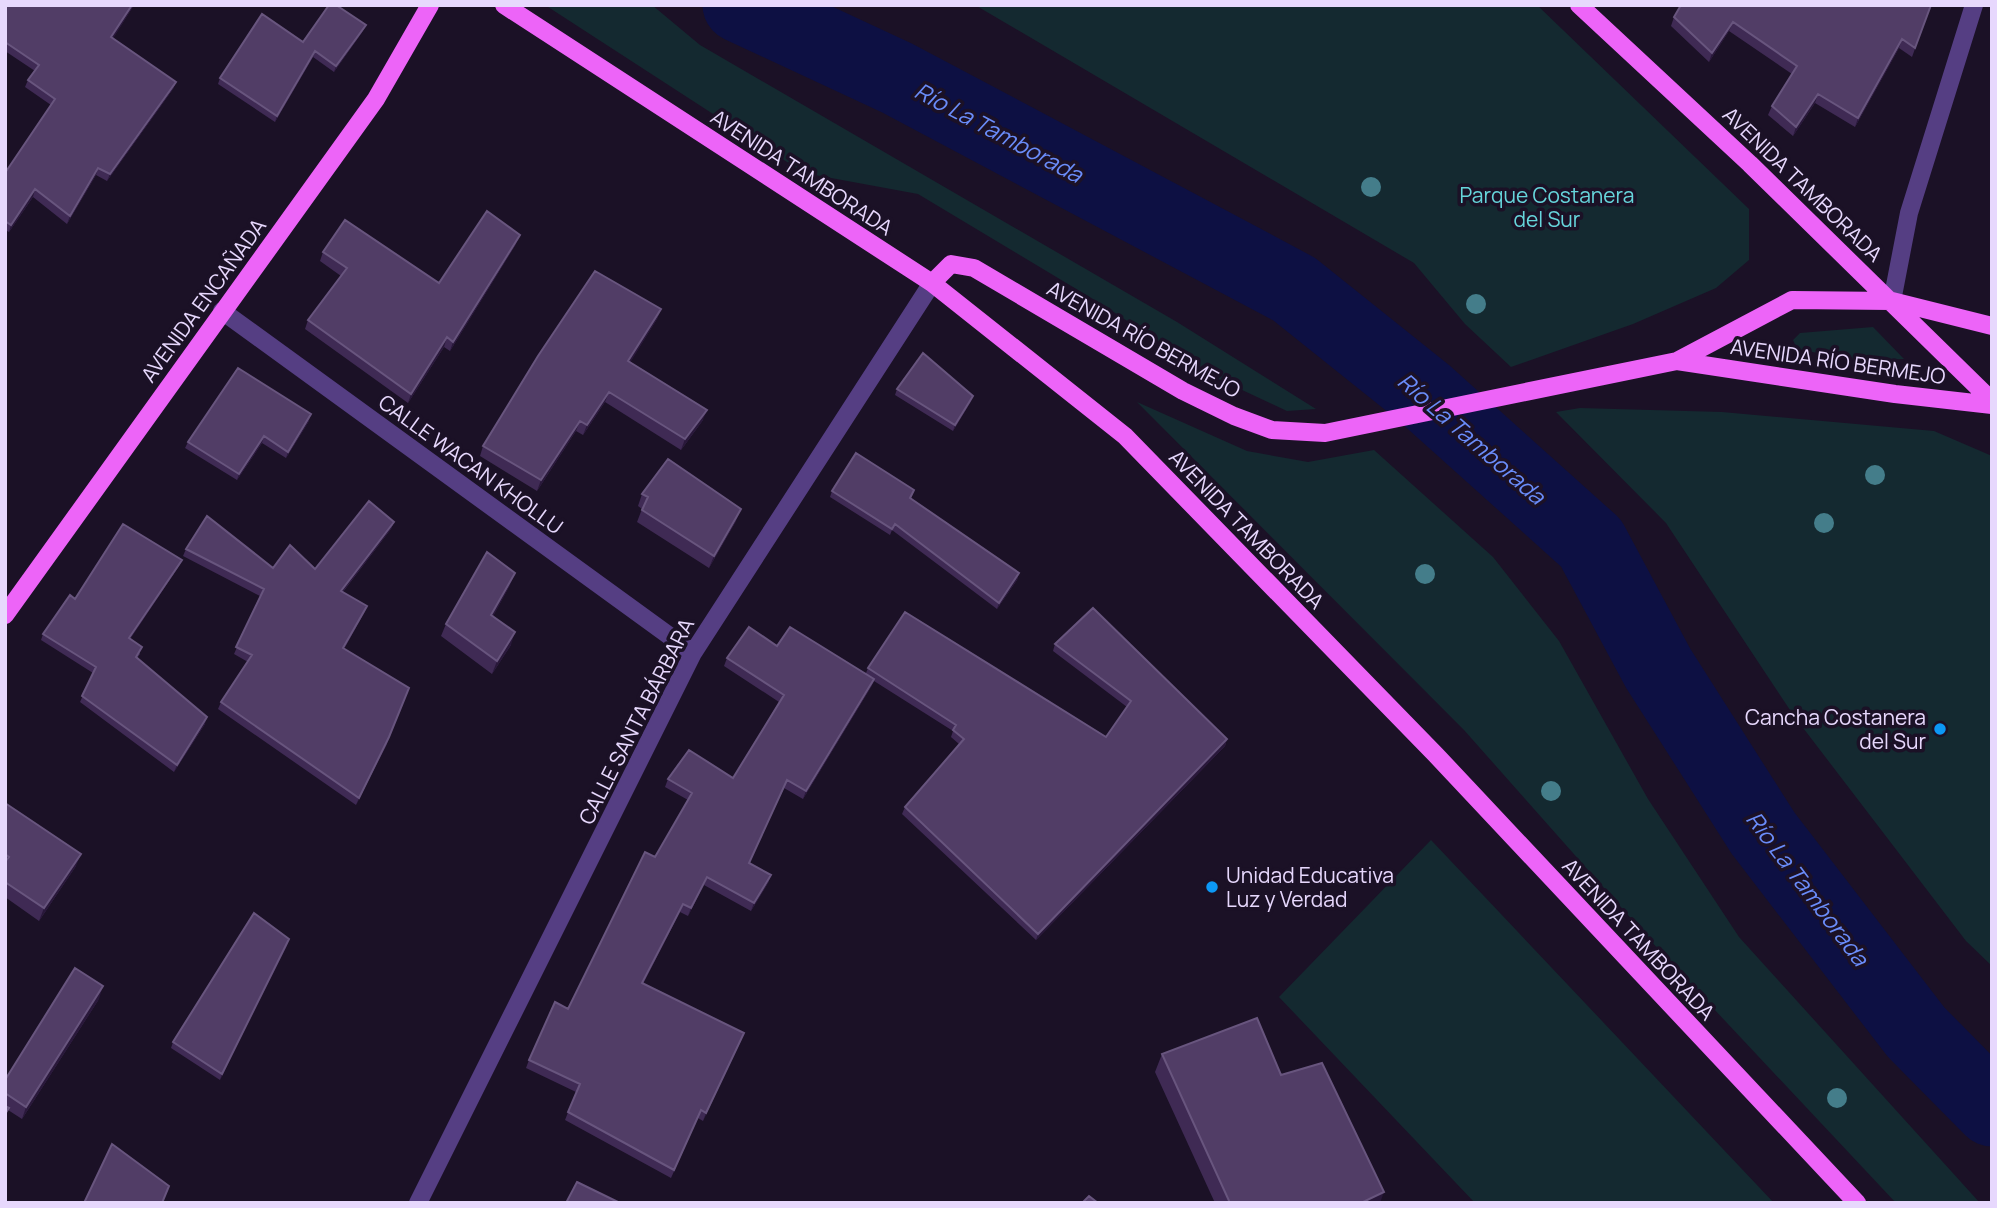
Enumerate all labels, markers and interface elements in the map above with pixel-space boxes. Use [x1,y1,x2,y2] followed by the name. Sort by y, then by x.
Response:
[909,74,1090,190] water label: Río La Tamborada
[1717,100,1889,268] street label: AVENIDA TAMBORADA
[706,103,898,241] street label: AVENIDA TAMBORADA
[1460,181,1634,233] park label: Parque Costanera del Sur
[134,213,272,387] street label: AVENIDA ENCAÑADA
[1042,274,1246,404] street label: AVENIDA RÍO BERMEJO
[1729,332,1947,390] street label: AVENIDA RÍO BERMEJO
[1391,365,1554,512] water label: Río La Tamborada
[373,388,569,540] street label: CALLE WACAN KHOLLU
[1163,443,1331,615] street label: AVENIDA TAMBORADA
[572,613,700,829] street label: CALLE SANTA BÁRBARA
[1745,703,1926,755] place label: Cancha Costanera del Sur
[1932,721,1948,737] marker: Cancha Costanera del Sur
[1739,804,1877,973] water label: Río La Tamborada
[1557,852,1721,1026] street label: AVENIDA TAMBORADA
[1226,861,1394,913] place label: Unidad Educativa Luz y Verdad
[1204,879,1220,895] marker: Unidad Educativa Luz y Verdad

